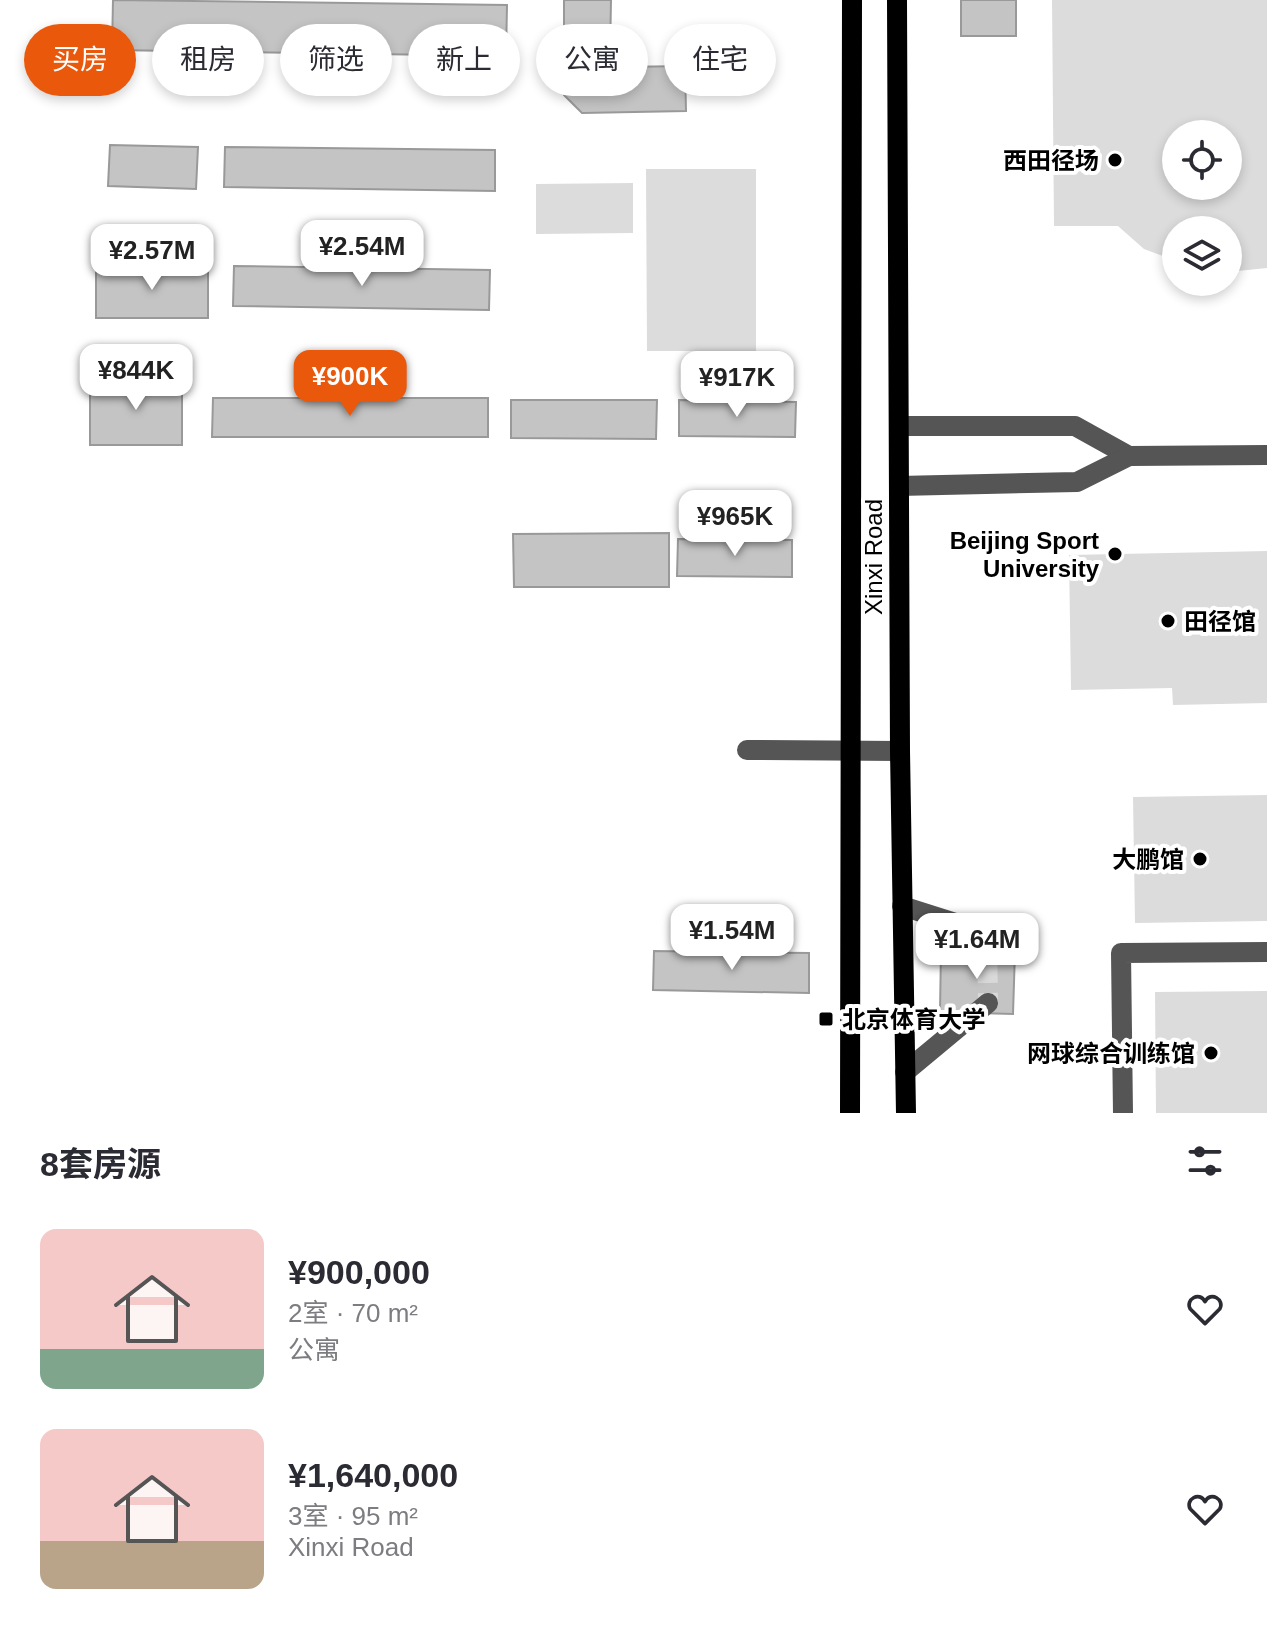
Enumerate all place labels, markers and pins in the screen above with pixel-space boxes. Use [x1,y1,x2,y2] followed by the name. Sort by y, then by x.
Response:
[1003,147,1099,174] place label: 西田径场
[1106,151,1124,169] marker: 西田径场
[297,220,427,288] pin: ¥2.54M
[87,224,217,292] pin: ¥2.57M
[80,344,192,412] pin: ¥844K
[294,350,406,418] pin: ¥900K
[681,351,793,419] pin: ¥917K
[679,490,791,558] pin: ¥965K
[950,527,1100,582] place label: Beijing Sport University
[1106,545,1124,563] marker: Beijing Sport University
[1184,608,1256,635] place label: 田径馆
[1159,612,1177,630] marker: 田径馆
[1112,846,1184,873] place label: 大鹏馆
[1191,850,1209,868] marker: 大鹏馆
[667,904,797,972] pin: ¥1.54M
[912,913,1042,981] pin: ¥1.64M
[842,1006,986,1033] place label: 北京体育大学
[817,1010,835,1028] marker: 北京体育大学
[1027,1040,1195,1067] place label: 网球综合训练馆
[1202,1044,1220,1062] marker: 网球综合训练馆

